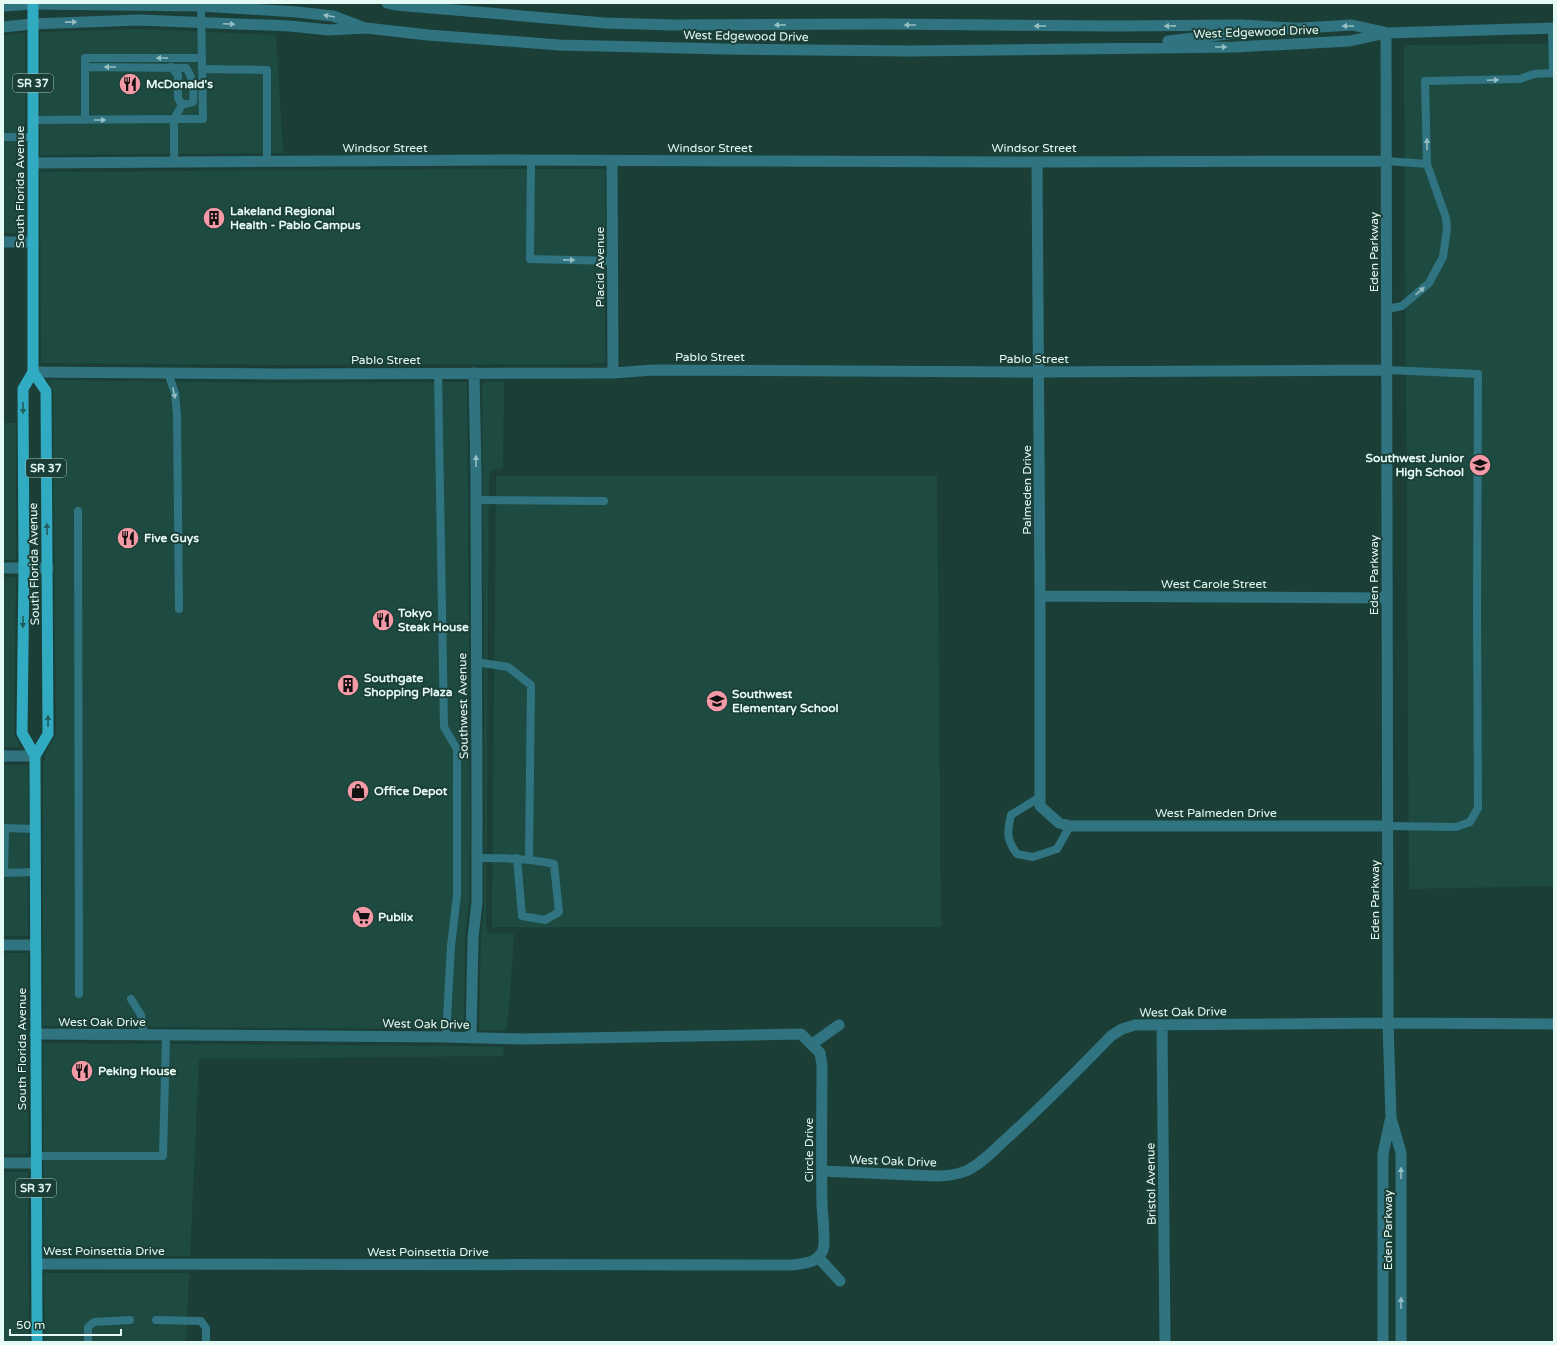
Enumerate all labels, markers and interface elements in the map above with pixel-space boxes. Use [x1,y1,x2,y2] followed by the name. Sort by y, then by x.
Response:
[323,13,335,19] one-way arrow
[65,19,78,25] one-way arrow
[223,21,236,27] one-way arrow
[773,22,786,28] one-way arrow
[903,22,916,28] one-way arrow
[1342,22,1354,29] one-way arrow
[1033,23,1046,29] one-way arrow
[1163,23,1176,29] one-way arrow
[1193,23,1319,41] street label: West Edgewood Drive
[683,28,809,44] street label: West Edgewood Drive
[1215,44,1228,50] one-way arrow
[155,55,168,61] one-way arrow
[103,64,116,70] one-way arrow
[117,71,143,97] restaurant icon: McDonald's
[13,74,53,92] road number: SR 37
[1487,76,1499,83] one-way arrow
[146,77,213,91] place label: McDonald's
[94,117,107,123] one-way arrow
[13,126,27,248] street label: South Florida Avenue
[1424,137,1430,150] one-way arrow
[343,141,428,155] street label: Windsor Street
[668,141,753,155] street label: Windsor Street
[992,141,1077,155] street label: Windsor Street
[230,204,361,233] place label: Lakeland Regional Health - Pablo Campus
[201,205,227,231] building icon: Lakeland Regional Health - Pablo Campus
[1367,211,1381,292] street label: Eden Parkway
[593,226,607,307] street label: Placid Avenue
[563,257,576,263] one-way arrow
[1415,286,1425,295] one-way arrow
[675,350,745,364] street label: Pablo Street
[999,352,1069,366] street label: Pablo Street
[351,353,421,367] street label: Pablo Street
[172,387,178,400] one-way arrow
[20,402,26,415] one-way arrow
[1020,445,1034,535] street label: Palmeden Drive
[1366,451,1464,480] place label: Southwest Junior High School
[1467,452,1493,478] school or university icon: Southwest Junior High School
[473,454,479,467] one-way arrow
[26,459,66,477] road number: SR 37
[26,502,42,625] street label: South Florida Avenue
[44,522,50,535] one-way arrow
[115,525,141,551] restaurant icon: Five Guys
[144,531,199,546] place label: Five Guys
[1367,534,1381,615] street label: Eden Parkway
[1161,577,1267,591] street label: West Carole Street
[397,606,469,634] place label: Tokyo Steak House
[370,607,396,633] restaurant icon: Tokyo Steak House
[20,616,26,629] one-way arrow
[455,653,471,759] street label: Southwest Avenue
[364,671,453,700] place label: Southgate Shopping Plaza
[335,672,361,698] building icon: Southgate Shopping Plaza
[732,687,839,716] place label: Southwest Elementary School
[704,688,730,714] school or university icon: Southwest Elementary School
[45,714,51,727] one-way arrow
[345,778,371,804] shop icon: Office Depot
[374,784,448,799] place label: Office Depot
[1155,806,1277,820] street label: West Palmeden Drive
[1368,859,1382,940] street label: Eden Parkway
[350,904,376,930] supermarket icon: Publix
[378,910,414,924] place label: Publix
[15,988,29,1110] street label: South Florida Avenue
[1139,1004,1227,1020] street label: West Oak Drive
[58,1015,146,1029] street label: West Oak Drive
[382,1016,470,1032] street label: West Oak Drive
[69,1058,95,1084] restaurant icon: Peking House
[98,1064,176,1079] place label: Peking House
[802,1118,816,1182] street label: Circle Drive
[1143,1142,1159,1225] street label: Bristol Avenue
[849,1152,937,1170] street label: West Oak Drive
[1398,1166,1404,1179] one-way arrow
[16,1179,56,1197] road number: SR 37
[1381,1189,1395,1270] street label: Eden Parkway
[43,1244,165,1258] street label: West Poinsettia Drive
[367,1245,489,1259] street label: West Poinsettia Drive
[1398,1296,1404,1309] one-way arrow
[10,1311,121,1337] scale bar
[16,1318,45,1332] text: 50 m

